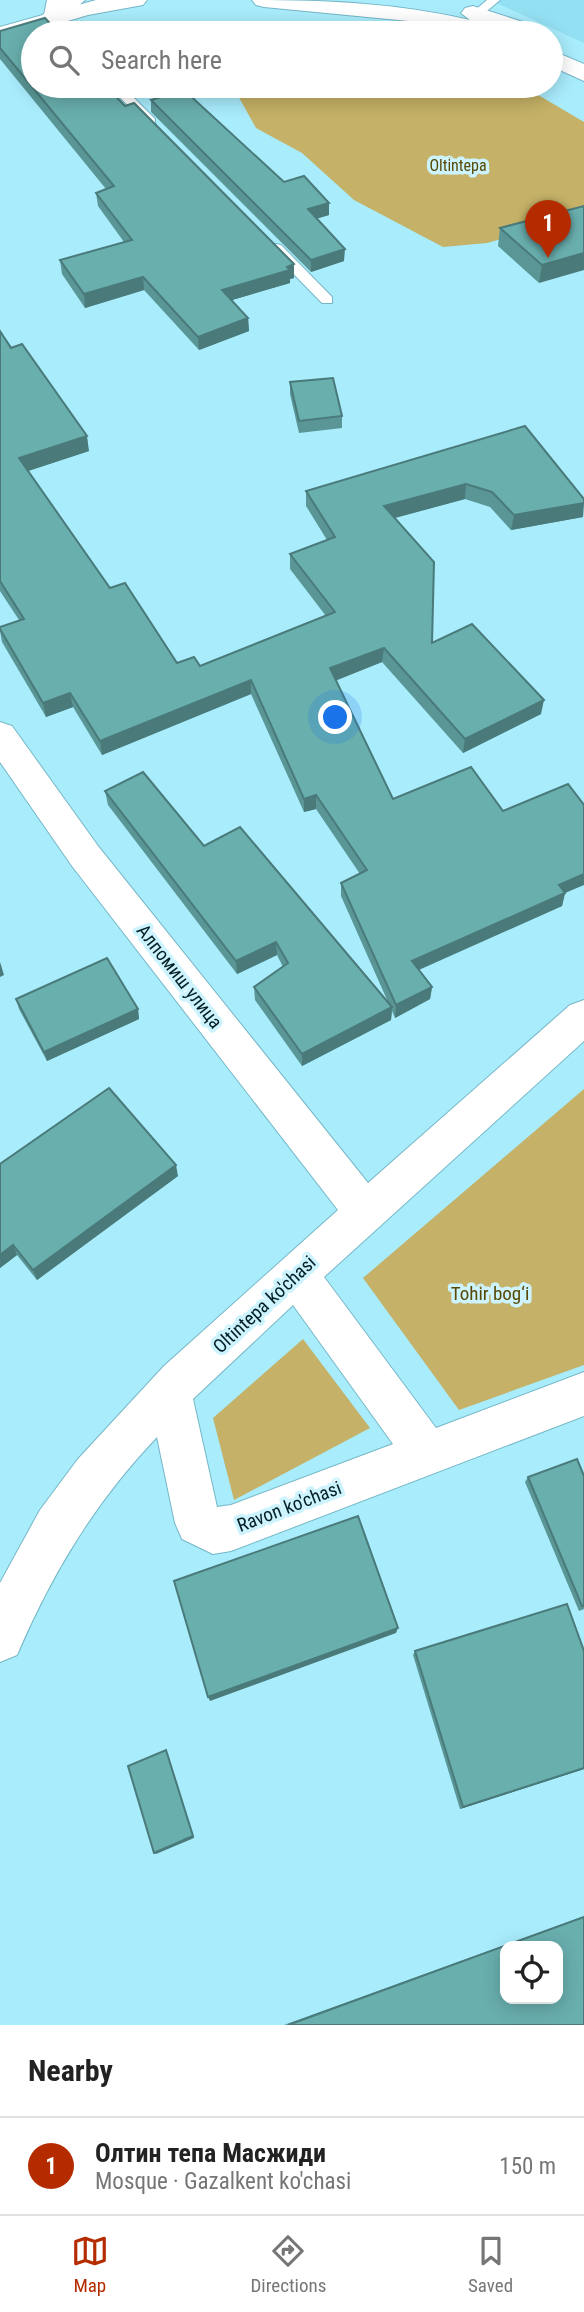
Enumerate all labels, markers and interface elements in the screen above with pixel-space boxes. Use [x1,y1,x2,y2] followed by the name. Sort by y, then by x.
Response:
[21,21,563,98] search box
[45,41,83,79] icon: search
[101,45,222,75] text: Search here
[429,156,487,175] park label: Oltintepa
[525,200,571,258] pin: 1
[318,700,352,734] your location
[132,920,227,1033] street label: Алпомиш улица
[208,1251,320,1358] street label: Oltintepa ko'chasi
[451,1282,529,1305] park label: Tohir bog‘i
[234,1476,345,1537] street label: Ravon ko'chasi
[500,1941,563,2004] map controls
[500,1941,563,2004] button: locate
[28,2053,113,2088] text: Nearby
[95,2138,326,2168] text: Олтин тепа Масжиди
[45,2153,57,2180] text: 1
[499,2153,556,2180] text: 150 m
[95,2168,351,2195] text: Mosque · Gazalkent ko'chasi
[71,2232,109,2297] tab: Map
[250,2232,326,2297] tab: Directions
[468,2232,513,2297] tab: Saved

